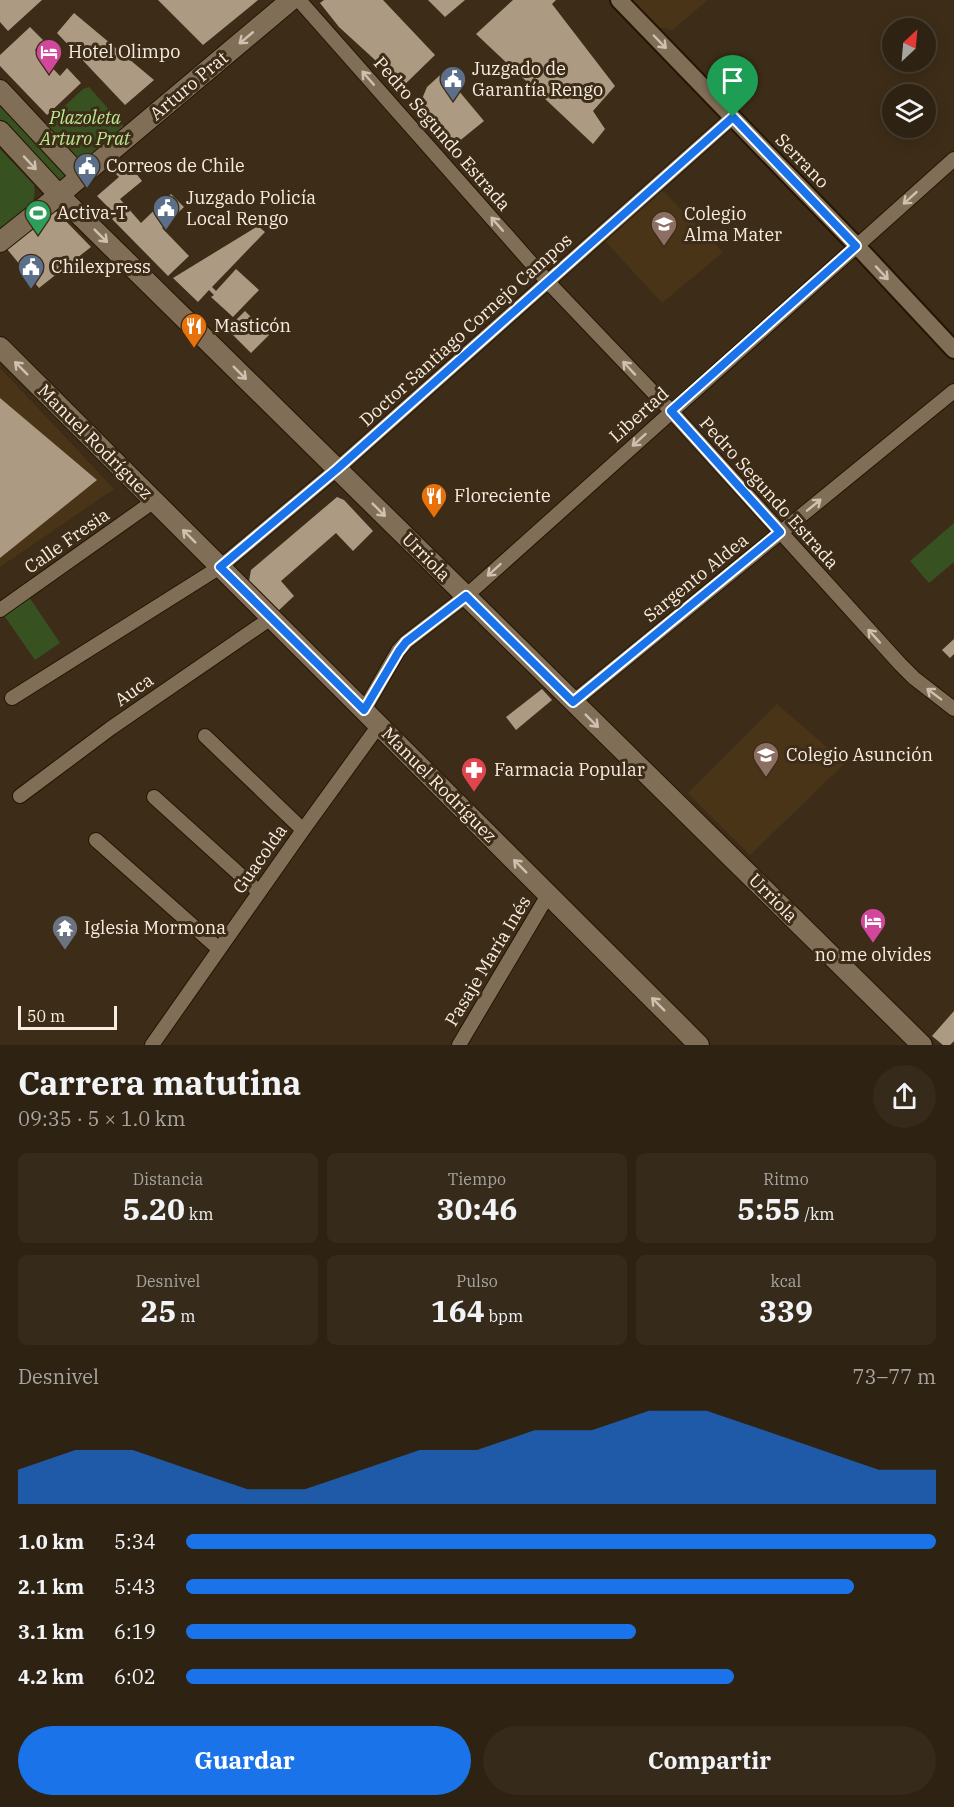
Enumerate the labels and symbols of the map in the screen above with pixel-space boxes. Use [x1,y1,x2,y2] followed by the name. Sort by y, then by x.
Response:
[882,18,936,72] north arrow
[238,31,254,44] one-way arrow
[653,34,667,49] one-way arrow
[34,37,64,75] hotel icon: Hotel Olimpo
[68,40,180,63] place label: Hotel Olimpo
[145,46,233,125] street label: Arturo Prat
[369,52,516,216] street label: Pedro Segundo Estrada
[707,55,758,117] pin
[472,57,603,101] place label: Juzgado de Garantía Rengo
[438,64,468,102] public building icon: Juzgado de Garantía Rengo
[361,71,375,86] one-way arrow
[39,106,131,150] park label: Plazoleta Arturo Prat
[771,128,834,193] street label: Serrano
[72,151,102,189] public building icon: Correos de Chile
[106,154,245,177] place label: Correos de Chile
[23,156,37,171] one-way arrow
[186,186,316,230] place label: Juzgado Policía Local Rengo
[903,191,918,205] one-way arrow
[151,193,181,231] public building icon: Juzgado Policía Local Rengo
[23,198,53,236] sports icon: Activa-T
[57,201,128,224] place label: Activa-T
[684,202,782,246] place label: Colegio Alma Mater
[649,209,679,247] school or university icon: Colegio Alma Mater
[490,217,504,232] one-way arrow
[355,228,577,431] street label: Doctor Santiago Cornejo Campos
[93,229,108,244] one-way arrow
[16,252,46,290] public building icon: Chilexpress
[51,255,151,278] place label: Chilexpress
[875,266,890,281] one-way arrow
[179,311,209,349] restaurant icon: Masticón
[214,314,291,337] place label: Masticón
[622,360,636,375] one-way arrow
[13,361,28,376] one-way arrow
[232,366,247,380] one-way arrow
[33,379,158,504] street label: Manuel Rodríguez
[604,382,673,447] street label: Libertad
[695,412,844,574] street label: Pedro Segundo Estrada
[632,433,647,447] one-way arrow
[419,481,449,519] restaurant icon: Floreciente
[454,484,551,507] place label: Floreciente
[805,499,821,512] one-way arrow
[20,503,114,578] street label: Calle Fresia
[371,503,386,517] one-way arrow
[397,527,456,586] street label: Urriola
[181,528,196,543] one-way arrow
[639,528,753,627] street label: Sargento Aldea
[487,563,502,577] one-way arrow
[867,628,881,643] one-way arrow
[110,668,158,711] street label: Auca
[926,688,942,700] one-way arrow
[585,713,600,728] one-way arrow
[377,722,502,847] street label: Manuel Rodríguez
[751,740,781,778] school or university icon: Colegio Asunción
[786,743,933,766] place label: Colegio Asunción
[459,755,489,793] pharmacy icon: Farmacia Popular
[494,758,645,781] place label: Farmacia Popular
[227,819,292,898] street label: Guacolda
[512,858,527,873] one-way arrow
[744,868,803,927] street label: Urriola
[440,891,536,1030] street label: Pasaje María Inés
[858,906,888,944] hotel icon: no me olvides
[50,913,80,951] temple icon: Iglesia Mormona
[84,916,226,939] place label: Iglesia Mormona
[814,943,932,966] place label: no me olvides
[650,996,665,1011] one-way arrow
[18,1003,117,1030] scale bar

